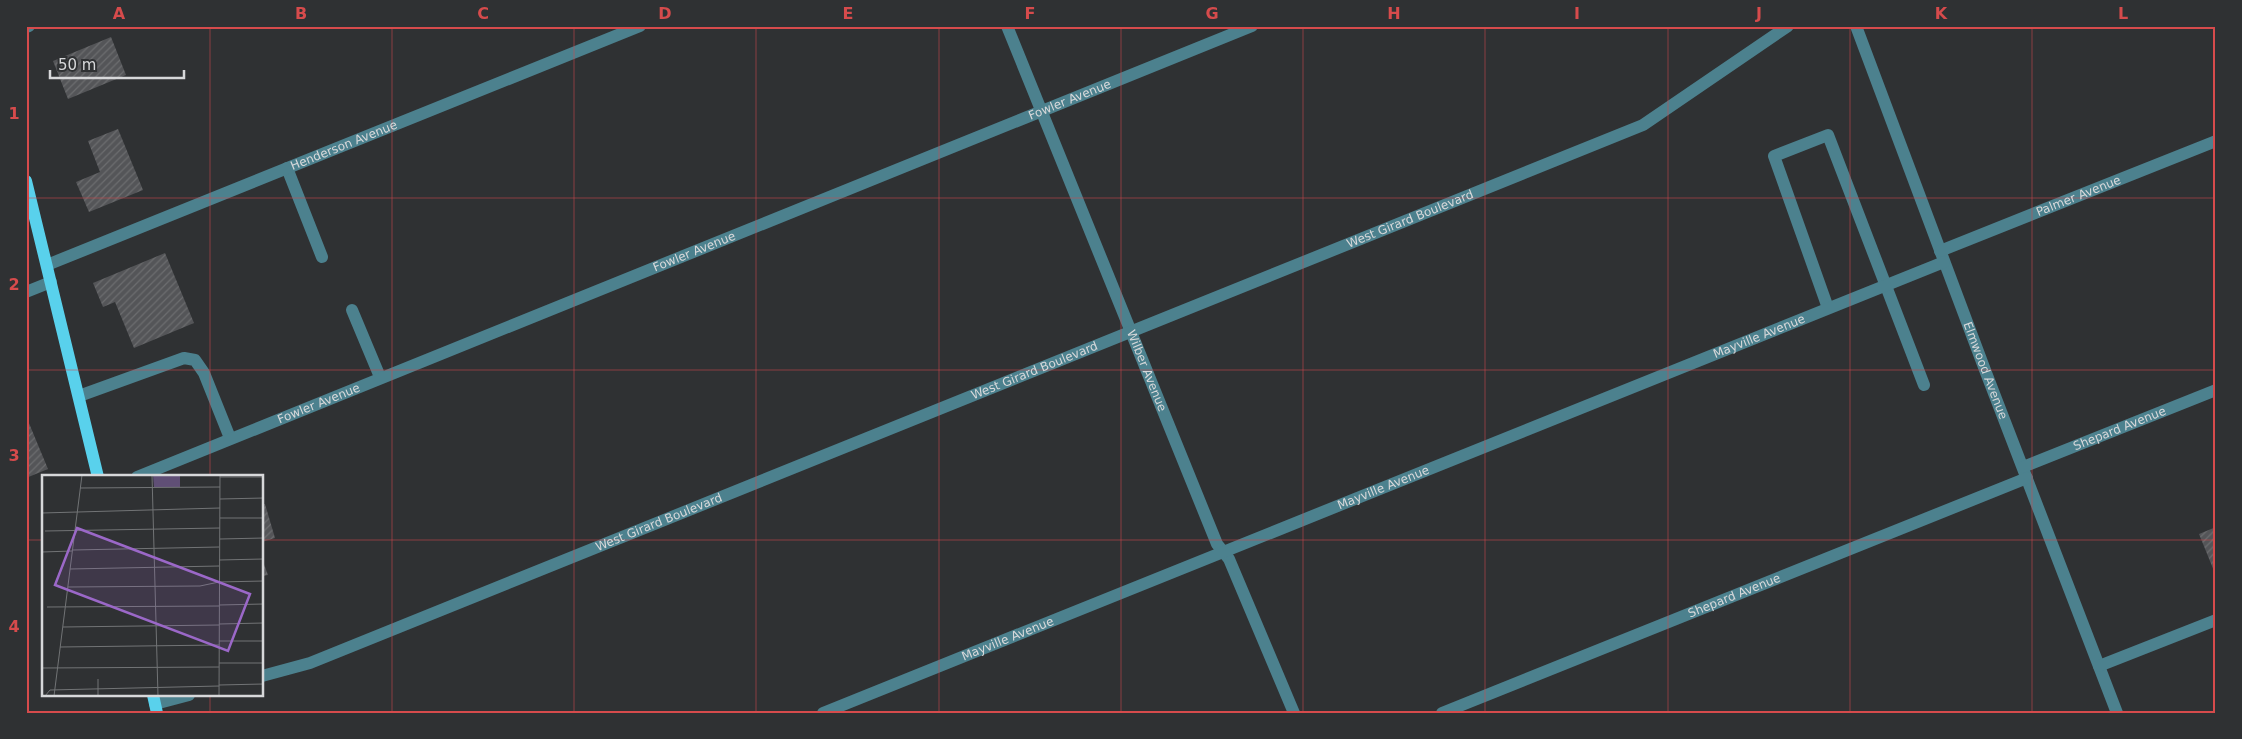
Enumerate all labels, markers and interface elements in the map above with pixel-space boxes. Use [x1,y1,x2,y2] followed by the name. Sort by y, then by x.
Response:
[113,4,126,23] text: A
[295,4,307,23] text: B
[477,4,489,23] text: C
[658,4,672,23] text: D
[843,4,853,23] text: E
[1025,4,1035,23] text: F
[1205,4,1219,23] text: G
[1387,4,1401,23] text: H
[1574,4,1580,23] text: I
[1755,4,1762,23] text: J
[1935,4,1948,23] text: K
[2118,4,2128,23] text: L
[50,48,184,80] scale bar
[58,56,96,74] text: 50 m
[1026,77,1113,123] street label: Fowler Avenue
[8,104,20,123] text: 1
[288,118,399,173] street label: Henderson Avenue
[2034,173,2123,219] street label: Palmer Avenue
[1345,187,1475,251] street label: West Girard Boulevard
[651,229,737,275] street label: Fowler Avenue
[8,275,20,294] text: 2
[1711,312,1807,361] street label: Mayville Avenue
[1961,320,2010,421] street label: Elmwood Avenue
[1124,328,1170,414] street label: Wilber Avenue
[969,339,1100,402] street label: West Girard Boulevard
[275,381,362,426] street label: Fowler Avenue
[2071,404,2168,453] street label: Shepard Avenue
[8,446,20,465] text: 3
[1335,463,1431,512] street label: Mayville Avenue
[42,475,264,696] inset map
[594,490,724,554] street label: West Girard Boulevard
[1686,571,1783,620] street label: Shepard Avenue
[960,614,1056,663] street label: Mayville Avenue
[8,617,20,636] text: 4

